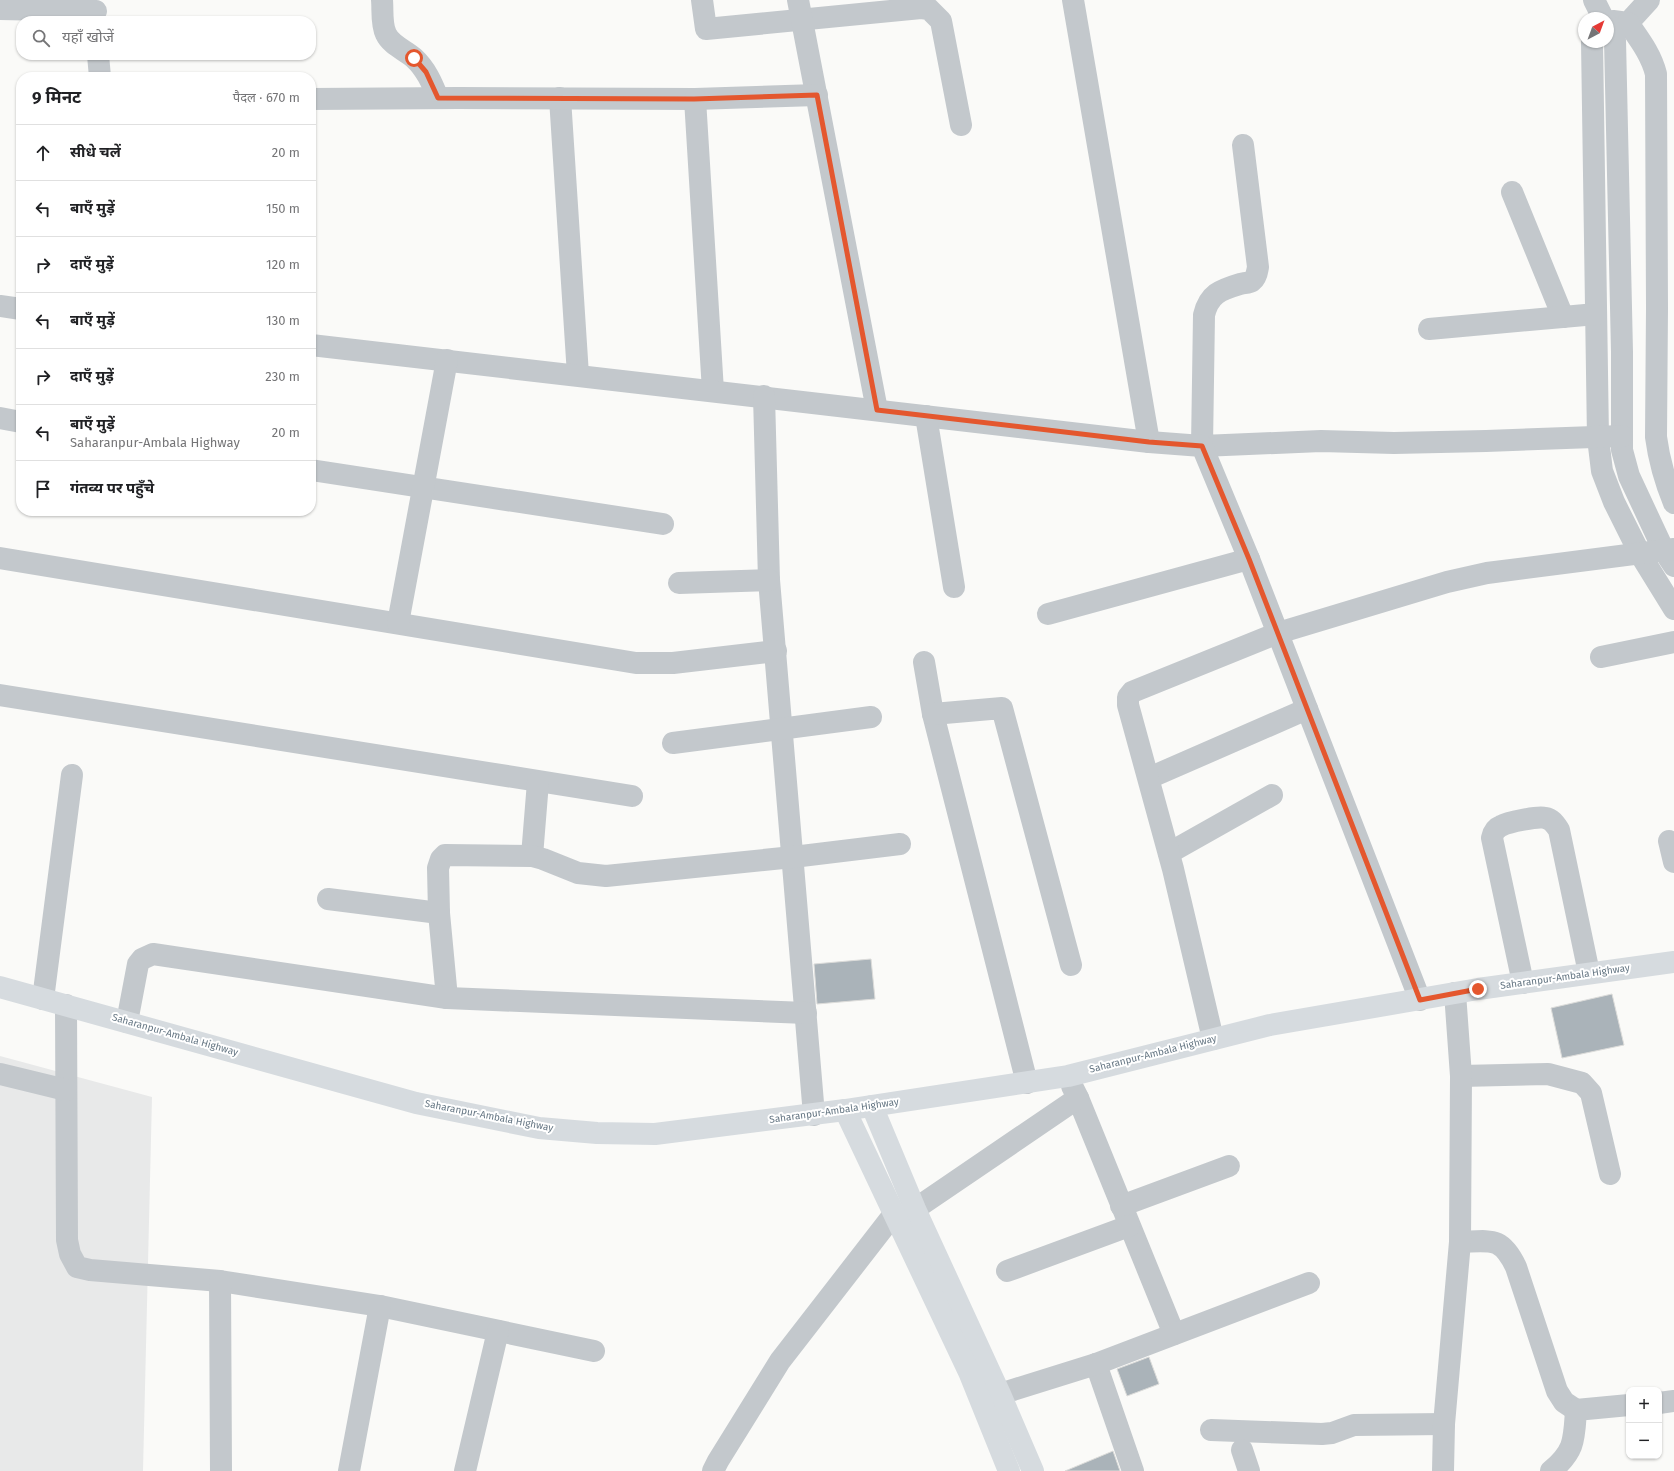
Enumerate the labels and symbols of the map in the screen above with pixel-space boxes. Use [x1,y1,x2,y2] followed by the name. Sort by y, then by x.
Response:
[1578,12,1614,48] north arrow
[405,49,423,67] route start
[1499,962,1631,992] street label: Saharanpur-Ambala Highway
[1469,980,1487,998] route end
[111,1011,239,1059] street label: Saharanpur-Ambala Highway
[1088,1032,1218,1076] street label: Saharanpur-Ambala Highway
[768,1096,900,1126] street label: Saharanpur-Ambala Highway
[424,1098,554,1134] street label: Saharanpur-Ambala Highway

